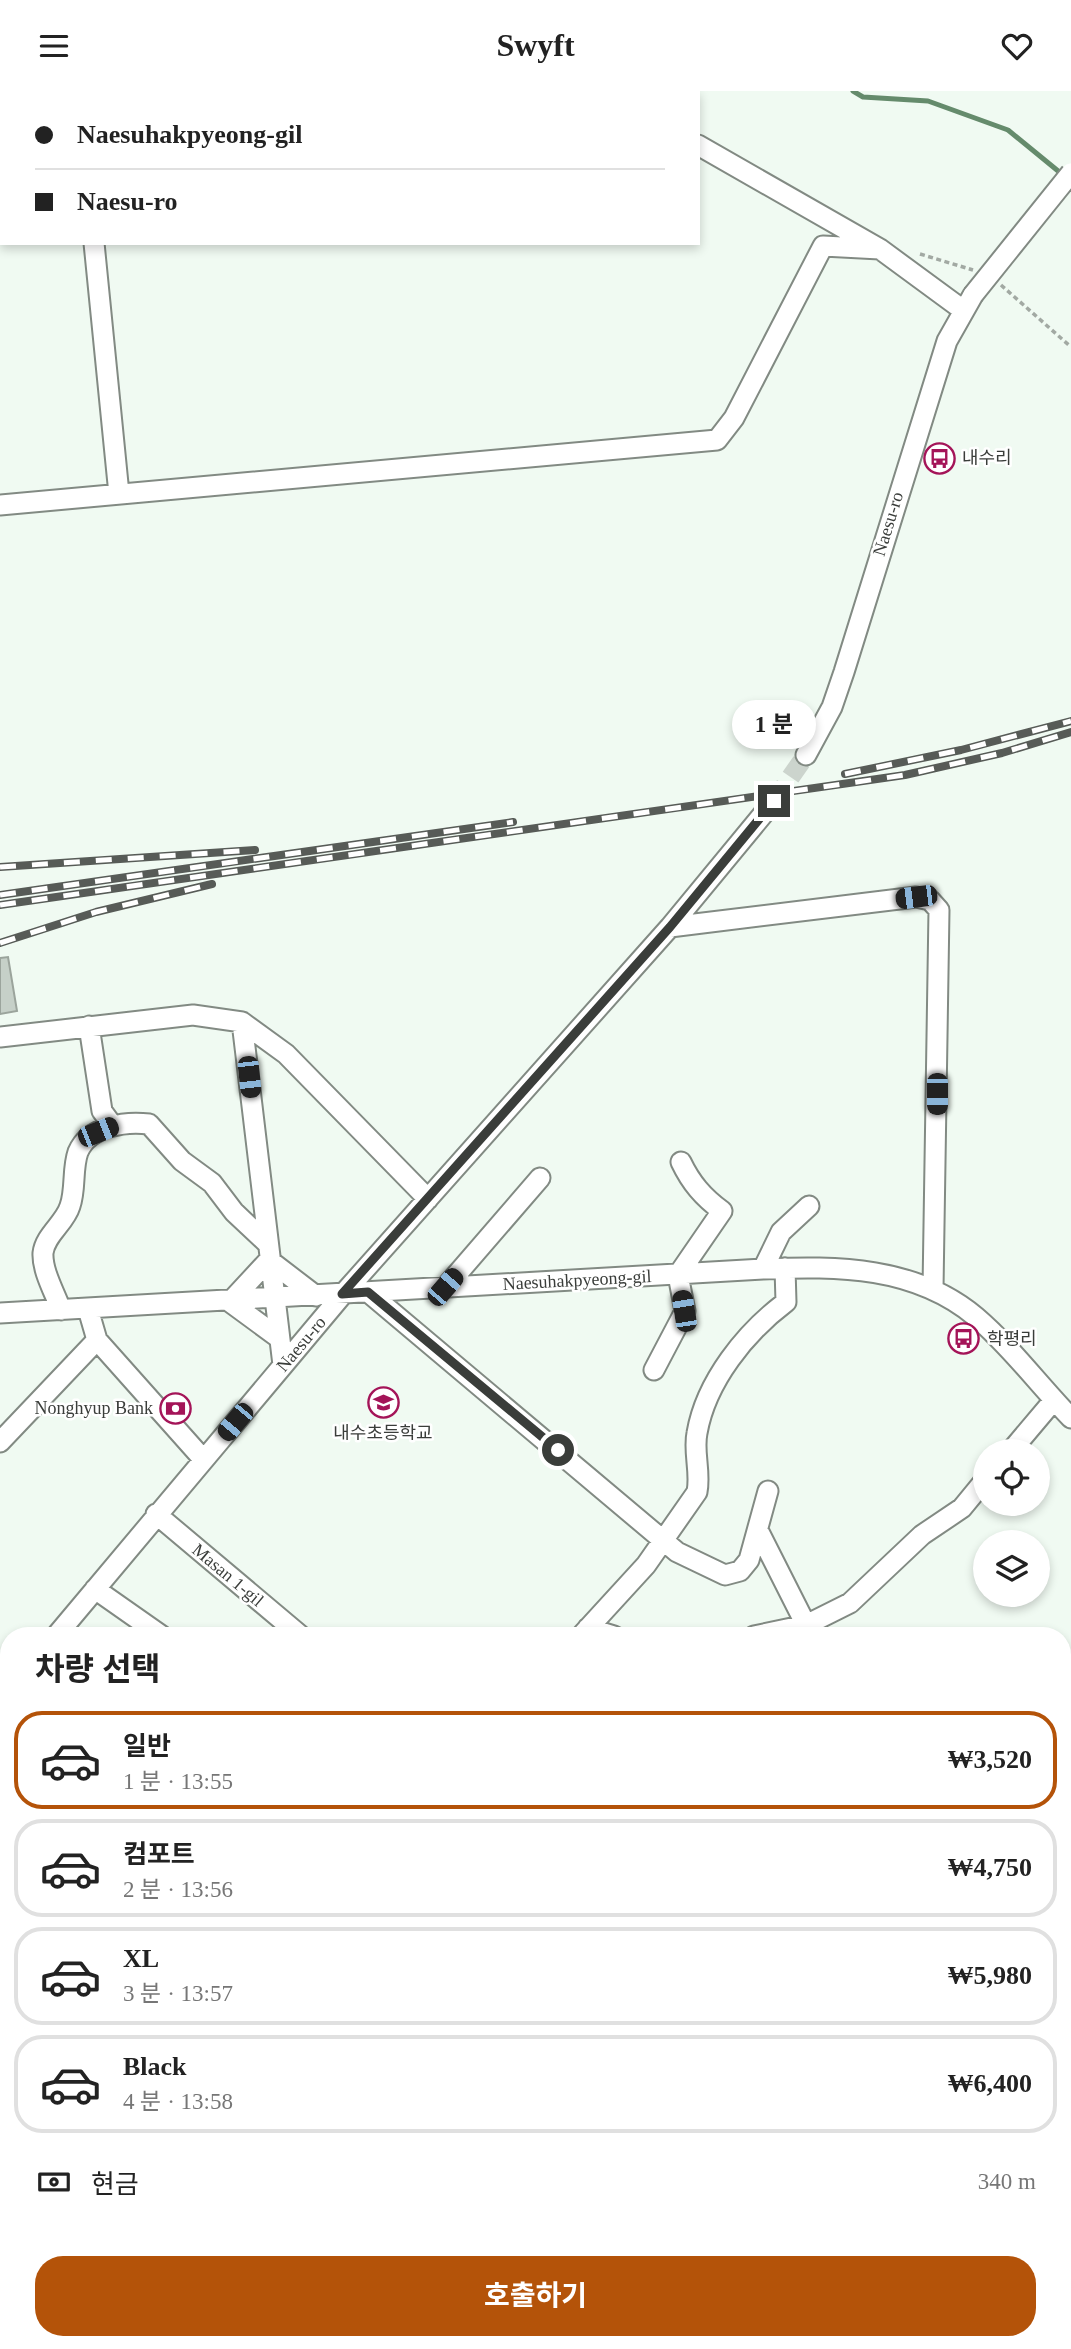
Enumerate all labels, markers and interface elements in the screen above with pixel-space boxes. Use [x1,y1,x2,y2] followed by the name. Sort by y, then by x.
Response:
[35,27,73,65] icon: menu
[496,27,575,63] text: Swyft
[998,27,1036,65] icon: heart
[77,120,302,149] text: Naesuhakpyeong-gil
[77,187,178,216] text: Naesu-ro
[922,441,956,475] bus stop icon: 내수리
[962,448,1012,468] place label: 내수리
[869,490,907,558] street label: Naesu-ro
[732,699,816,749] callout: 1 분
[755,712,793,737] text: 1 분
[758,785,790,817] route end
[894,884,939,910] car
[237,1055,262,1099] car
[927,1073,948,1115] car
[75,1114,122,1150] car
[424,1264,467,1310] car
[502,1266,652,1294] street label: Naesuhakpyeong-gil
[671,1289,698,1333] car
[272,1312,330,1376] street label: Naesu-ro
[947,1322,981,1356] bus stop icon: 학평리
[987,1329,1037,1349] place label: 학평리
[366,1385,400,1419] school or university icon: 내수초등학교
[159,1391,193,1425] bank icon: Nonghyup Bank
[35,1398,153,1418] place label: Nonghyup Bank
[214,1399,257,1445] car
[333,1423,433,1443] place label: 내수초등학교
[542,1434,574,1466] route start
[973,1439,1050,1607] map controls
[973,1439,1050,1516] button: locate
[973,1530,1050,1607] button: layers
[188,1540,268,1610] street label: Masan 1-gil
[35,1651,161,1687] text: 차량 선택
[39,1729,102,1792] icon: car
[123,1732,171,1761] text: 일반
[948,1745,1032,1774] text: ₩3,520
[123,1769,233,1794] text: 1 분 · 13:55
[39,1837,102,1900] icon: car
[123,1840,195,1869] text: 컴포트
[948,1853,1032,1882] text: ₩4,750
[123,1877,233,1902] text: 2 분 · 13:56
[123,1944,159,1973] text: XL
[39,1945,102,2008] icon: car
[948,1961,1032,1990] text: ₩5,980
[123,1981,233,2006] text: 3 분 · 13:57
[123,2052,187,2081] text: Black
[39,2053,102,2116] icon: car
[948,2069,1032,2098] text: ₩6,400
[123,2089,233,2114] text: 4 분 · 13:58
[35,2163,73,2201] icon: cash
[978,2169,1036,2194] text: 340 m
[91,2170,139,2199] text: 현금
[35,2256,1036,2336] button: 호출하기

